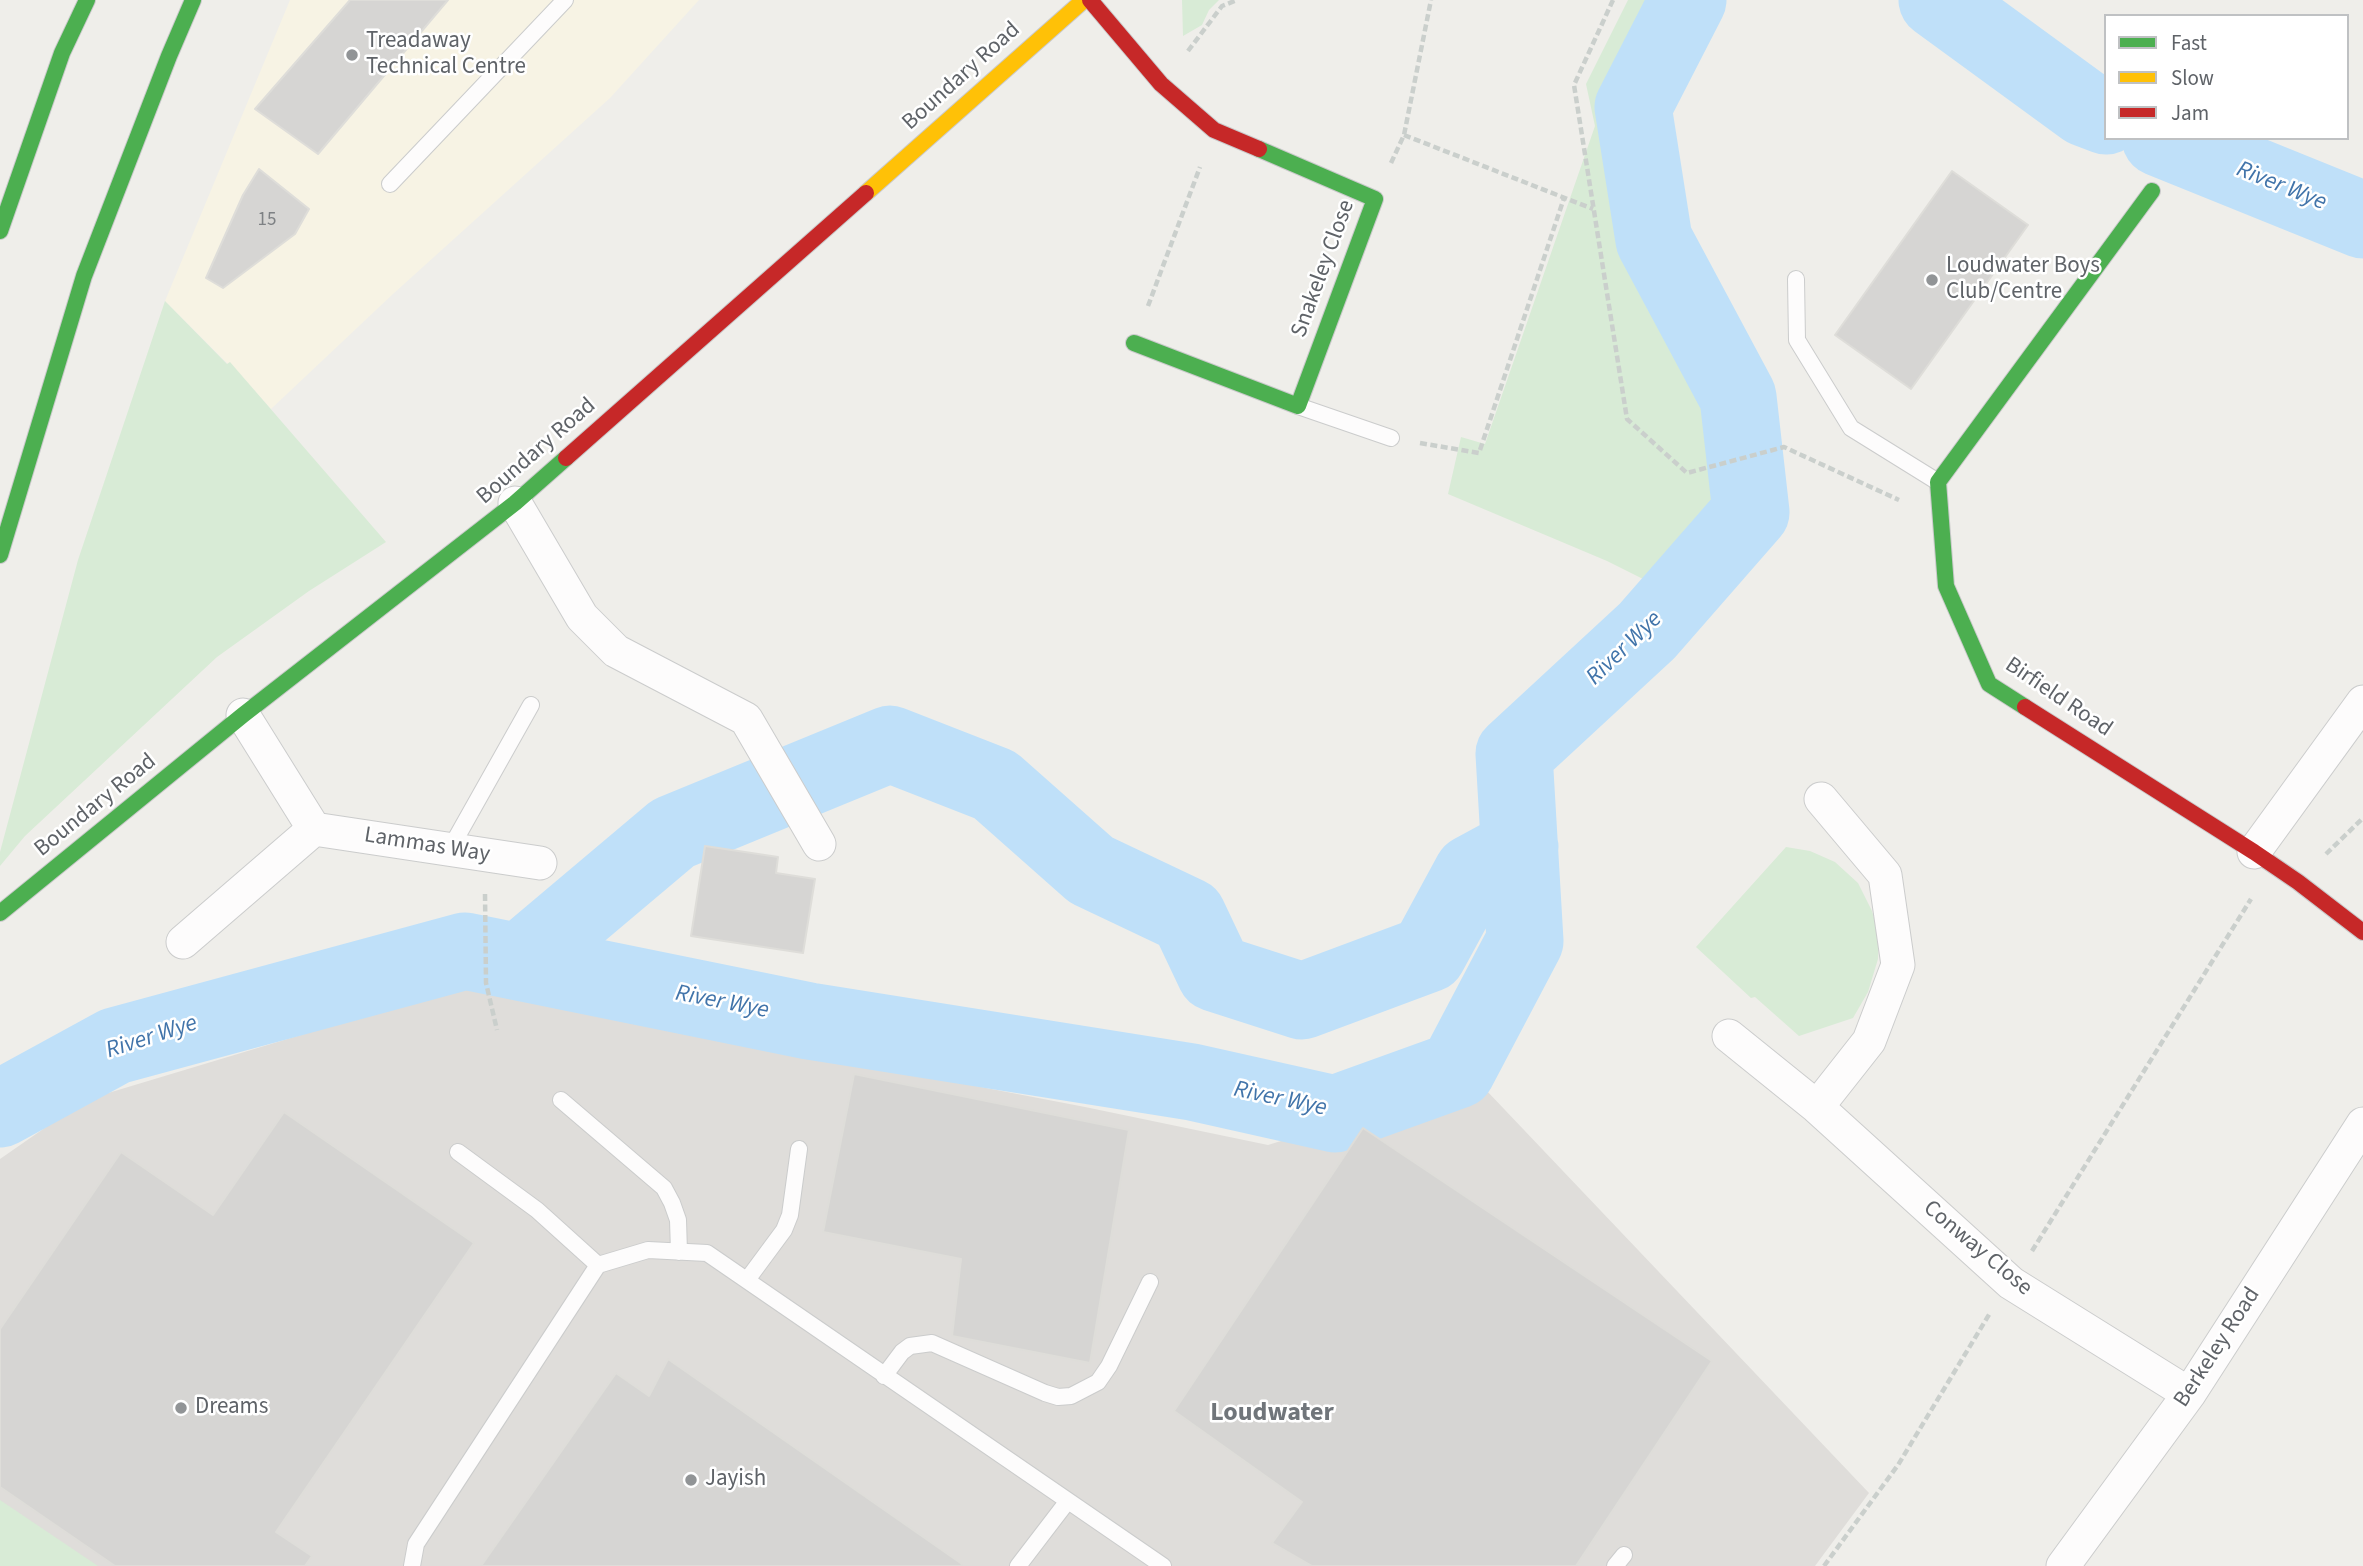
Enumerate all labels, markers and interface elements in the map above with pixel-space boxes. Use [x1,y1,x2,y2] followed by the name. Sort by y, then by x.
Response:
[2104,14,2349,140] legend
[898,17,1026,137] street label: Boundary Road
[366,28,526,82] place label: Treadaway Technical Centre
[2171,28,2207,58] text: Fast
[344,47,360,63] marker: Treadaway Technical Centre
[2171,63,2214,93] text: Slow
[2171,98,2209,128] text: Jam
[2232,156,2330,218] water label: River Wye
[1286,197,1362,341] street label: Snakeley Close
[258,210,276,232] house number: 15
[1946,253,2100,307] place label: Loudwater Boys Club/Centre
[1924,272,1940,288] marker: Loudwater Boys Club/Centre
[472,393,602,511] street label: Boundary Road
[1581,606,1669,692] water label: River Wye
[1999,652,2117,744] street label: Birfield Road
[30,748,162,864] street label: Boundary Road
[362,822,492,870] street label: Lammas Way
[673,980,771,1026] water label: River Wye
[103,1010,201,1066] water label: River Wye
[1231,1076,1329,1124] water label: River Wye
[1917,1195,2037,1303] street label: Conway Close
[2169,1283,2267,1413] street label: Berkeley Road
[195,1394,268,1422] place label: Dreams
[1210,1398,1334,1430] district label: Loudwater
[173,1400,189,1416] marker: Dreams
[705,1466,766,1494] place label: Jayish
[683,1472,699,1488] marker: Jayish

